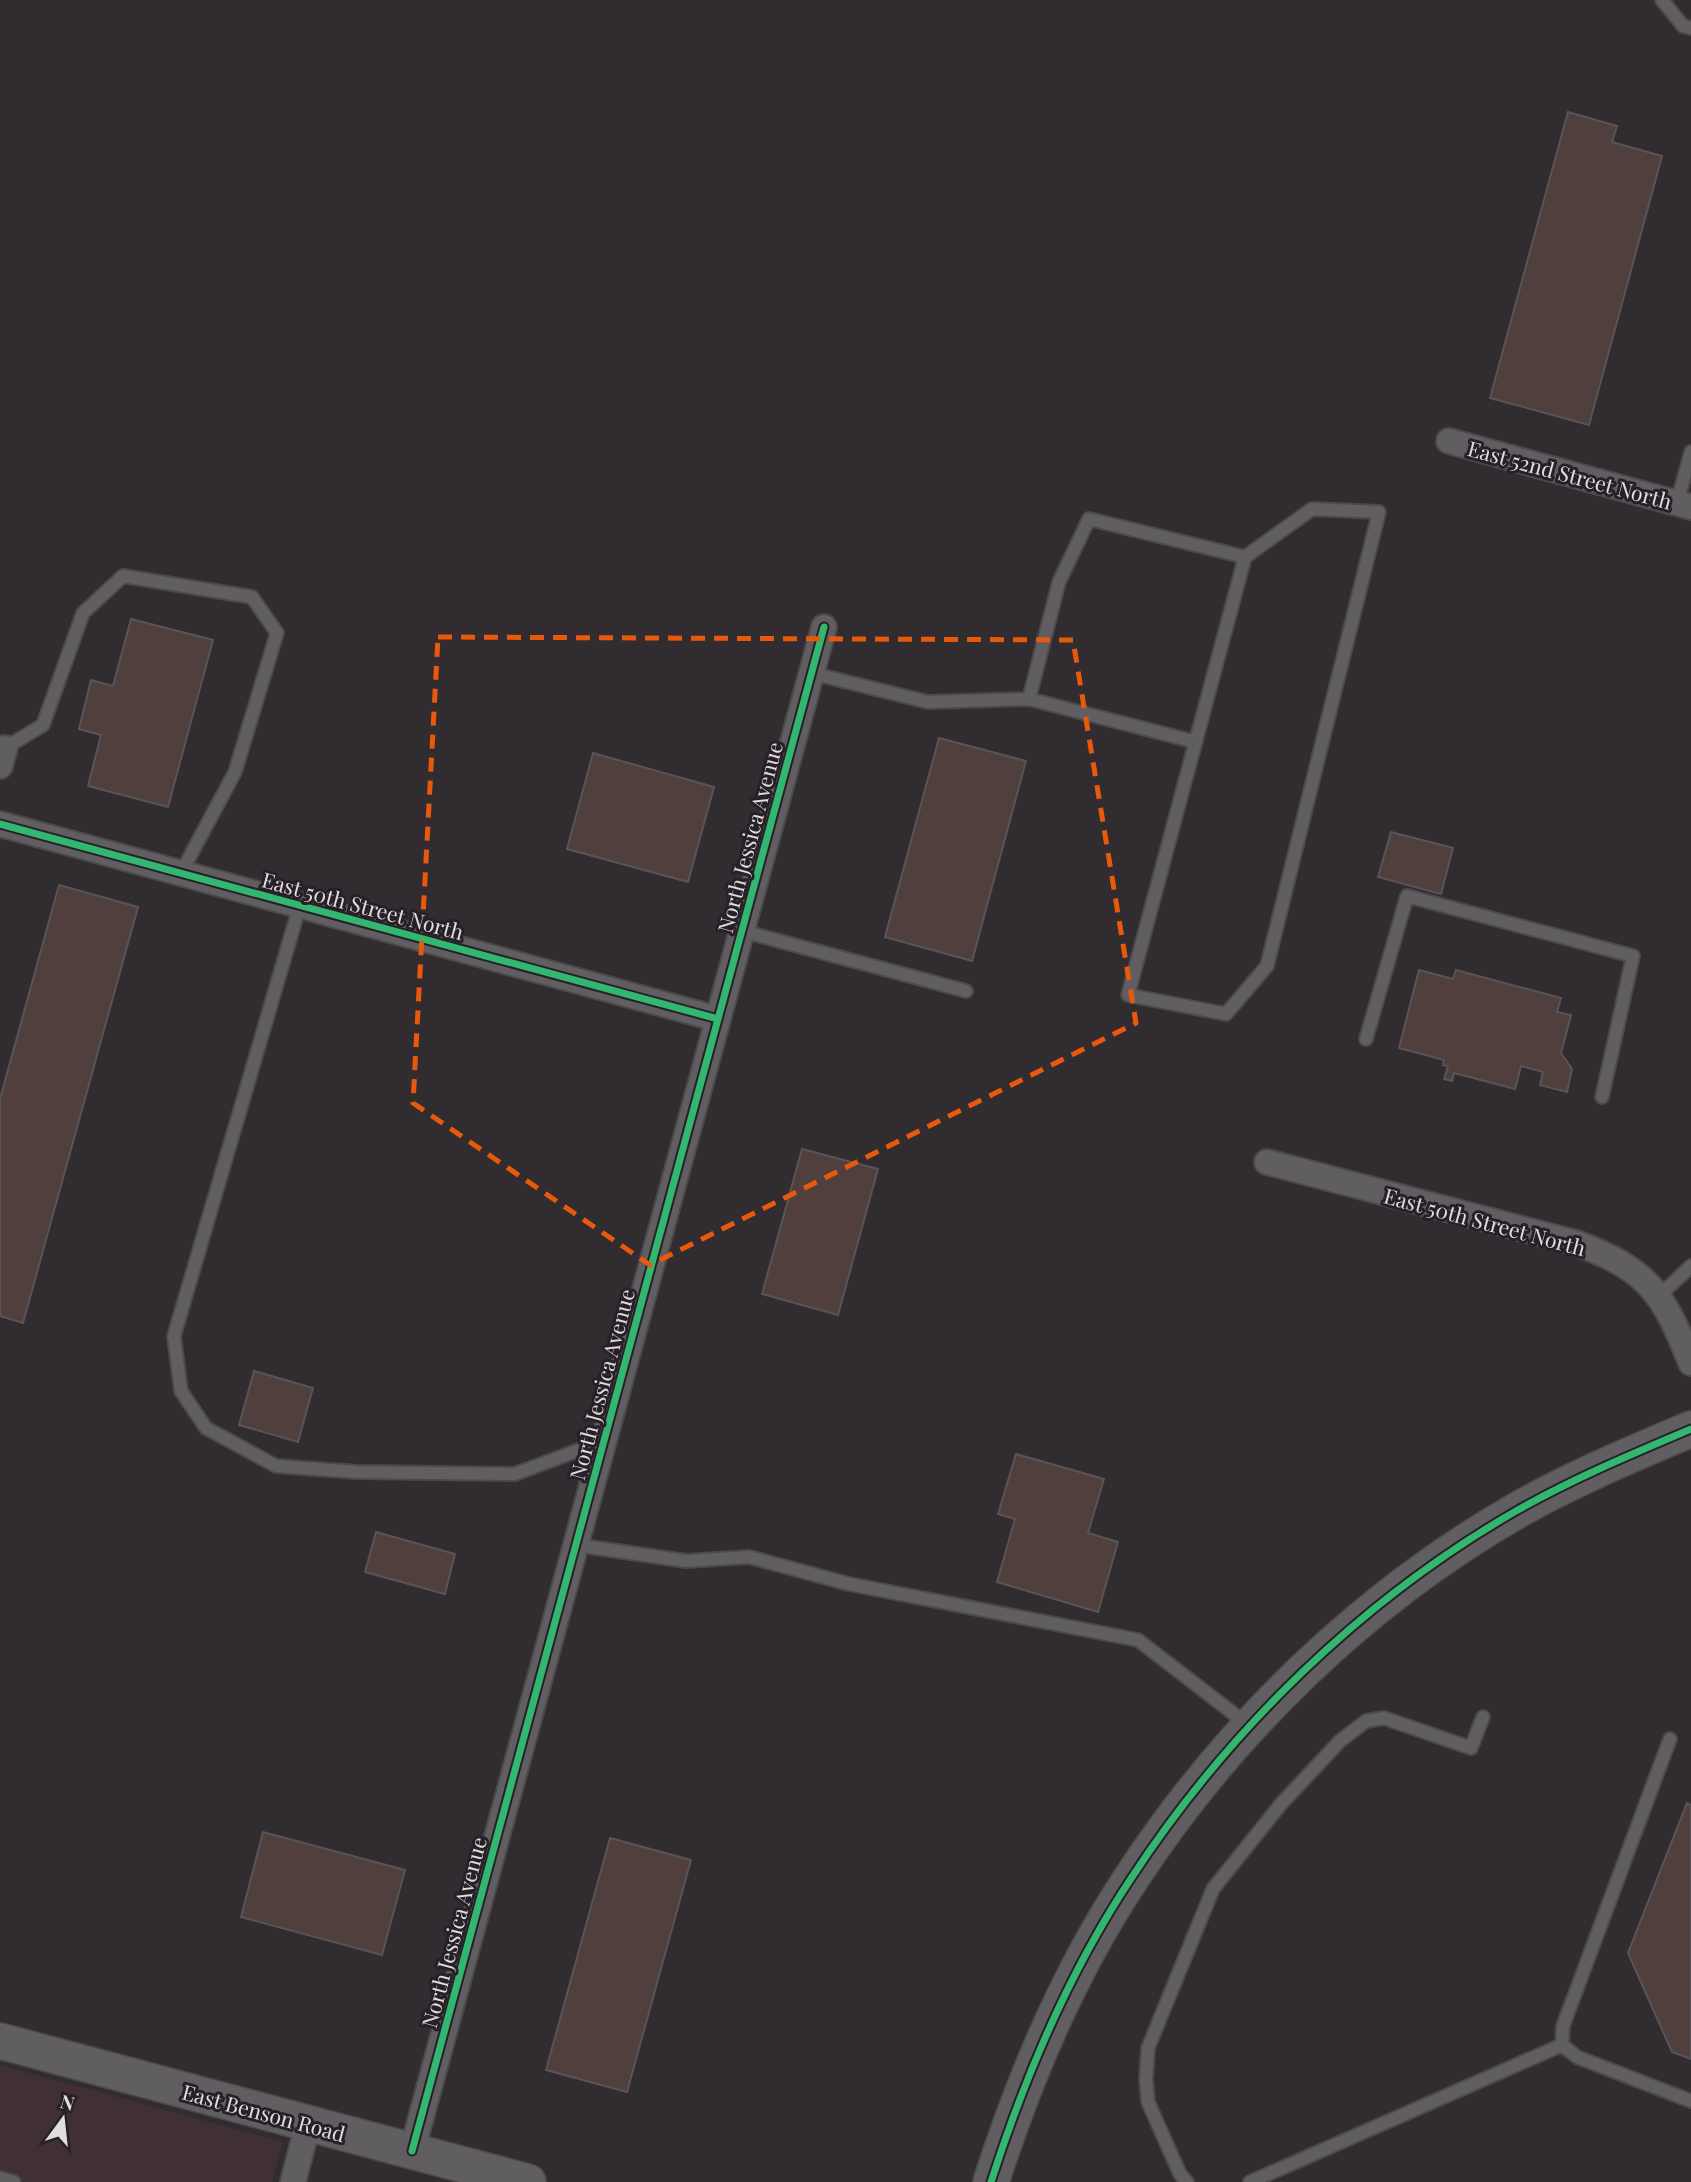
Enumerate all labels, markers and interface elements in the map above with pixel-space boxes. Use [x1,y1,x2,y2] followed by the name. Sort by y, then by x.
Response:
[1465,433,1676,515] street label: East 52nd Street North
[710,738,788,936] street label: North Jessica Avenue
[259,865,468,946] street label: East 50th Street North
[1381,1181,1590,1262] street label: East 50th Street North
[562,1285,640,1483] street label: North Jessica Avenue
[414,1833,492,2031] street label: North Jessica Avenue
[179,2077,349,2147] street label: East Benson Road
[28,2084,98,2154] north arrow
[58,2087,78,2116] text: N

